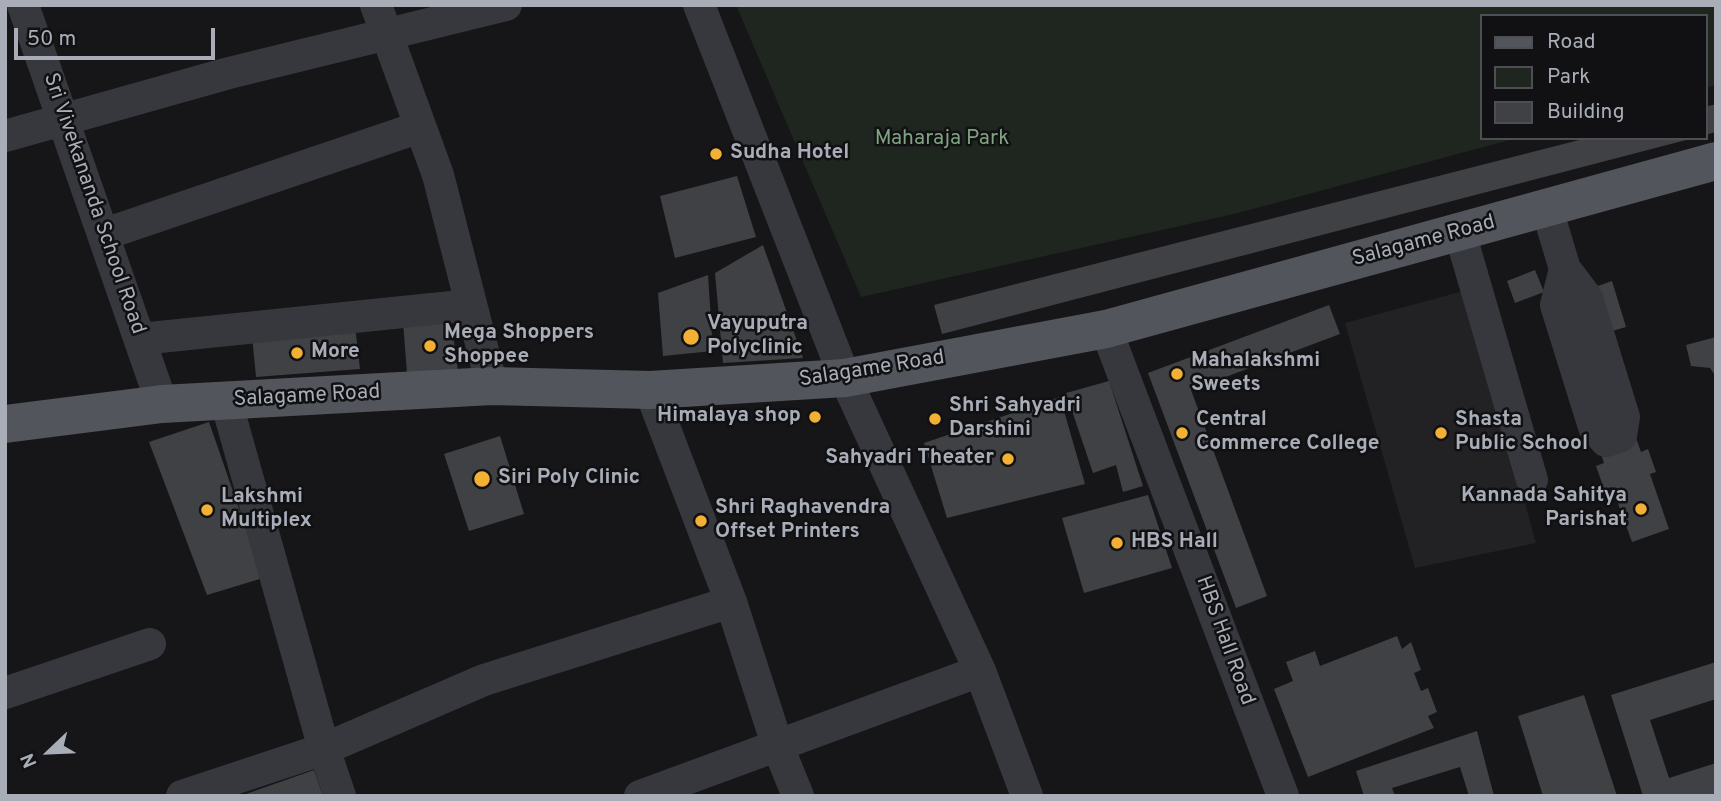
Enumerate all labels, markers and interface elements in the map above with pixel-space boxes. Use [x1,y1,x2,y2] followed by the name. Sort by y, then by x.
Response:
[18,14,219,58] scale bar
[1480,14,1707,140] legend
[27,26,76,53] text: 50 m
[1547,29,1596,56] text: Road
[1547,64,1590,91] text: Park
[36,70,150,338] street label: Sri Vivekananda School Road
[1547,99,1625,126] text: Building
[875,127,1009,153] park label: Maharaja Park
[730,141,849,167] place label: Sudha Hotel
[708,146,724,162] marker: Sudha Hotel
[1350,211,1498,273] street label: Salagame Road
[707,312,808,362] place label: Vayuputra Polyclinic
[444,321,594,371] place label: Mega Shoppers Shoppee
[681,327,701,347] marker: Vayuputra Polyclinic
[422,338,438,354] marker: Mega Shoppers Shoppee
[311,340,360,366] place label: More
[289,345,305,361] marker: More
[798,346,946,394] street label: Salagame Road
[1191,349,1320,399] place label: Mahalakshmi Sweets
[1169,366,1185,382] marker: Mahalakshmi Sweets
[233,381,381,413] street label: Salagame Road
[949,394,1081,444] place label: Shri Sahyadri Darshini
[657,404,801,430] place label: Himalaya shop
[1196,408,1379,458] place label: Central Commerce College
[1455,408,1588,458] place label: Shasta Public School
[807,409,823,425] marker: Himalaya shop
[927,411,943,427] marker: Shri Sahyadri Darshini
[1174,425,1190,441] marker: Central Commerce College
[1433,425,1449,441] marker: Shasta Public School
[825,446,994,472] place label: Sahyadri Theater
[1000,451,1016,467] marker: Sahyadri Theater
[498,466,640,492] place label: Siri Poly Clinic
[472,469,492,489] marker: Siri Poly Clinic
[1461,484,1627,534] place label: Kannada Sahitya Parishat
[221,485,312,535] place label: Lakshmi Multiplex
[715,496,890,546] place label: Shri Raghavendra Offset Printers
[1633,501,1649,517] marker: Kannada Sahitya Parishat
[199,502,215,518] marker: Lakshmi Multiplex
[693,513,709,529] marker: Shri Raghavendra Offset Printers
[1131,530,1218,556] place label: HBS Hall
[1109,535,1125,551] marker: HBS Hall
[1189,573,1259,709] street label: HBS Hall Road
[14,717,84,787] north arrow
[16,749,43,771] text: N

